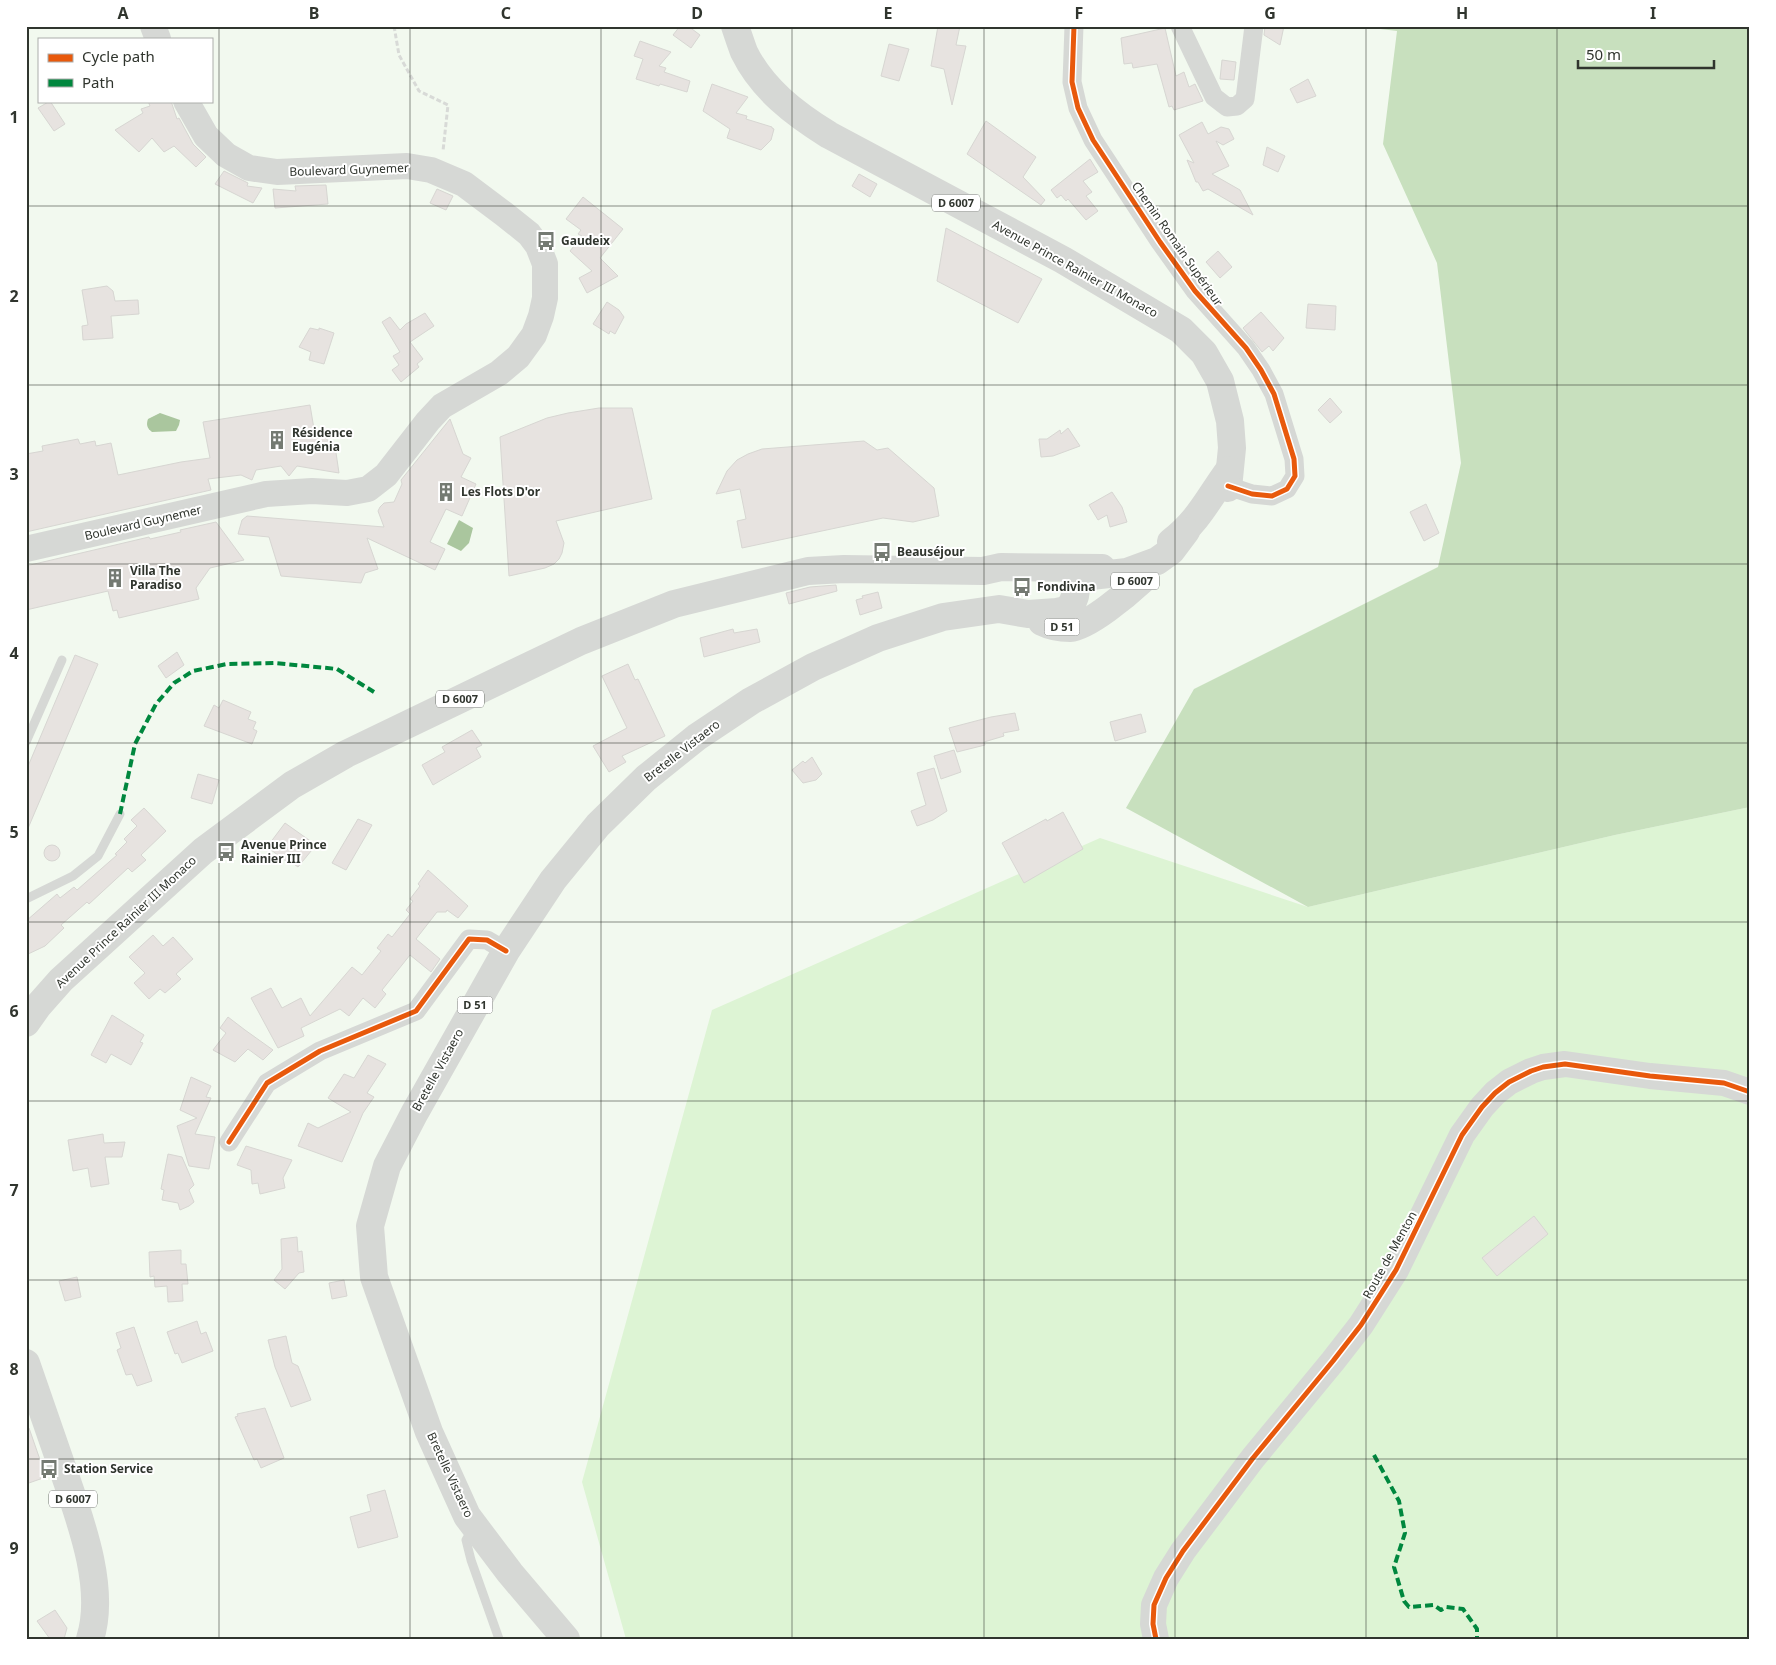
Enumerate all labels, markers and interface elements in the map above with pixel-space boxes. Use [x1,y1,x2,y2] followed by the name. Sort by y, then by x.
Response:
[117,2,129,24] text: A
[309,2,319,24] text: B
[501,2,511,24] text: C
[691,2,703,24] text: D
[884,2,893,24] text: E
[1075,2,1083,24] text: F
[1264,2,1276,24] text: G
[1456,2,1468,24] text: H
[1650,2,1656,24] text: I
[38,38,212,102] legend
[1578,38,1715,70] scale bar
[1586,44,1621,64] text: 50 m
[82,46,155,66] text: Cycle path
[82,72,114,92] text: Path
[9,106,19,128] text: 1
[289,159,409,180] street label: Boulevard Guynemer
[1128,178,1227,309] street label: Chemin Romain Supérieur
[932,194,980,212] road number: D 6007
[989,216,1161,321] street label: Avenue Prince Rainier III Monaco
[535,230,557,252] bus stop icon: Gaudeix
[561,232,610,249] place label: Gaudeix
[9,285,19,307] text: 2
[292,424,353,455] place label: Résidence Eugénia
[266,429,288,451] building icon: Résidence Eugénia
[9,463,19,485] text: 3
[435,481,457,503] building icon: Les Flots D'or
[461,483,541,500] place label: Les Flots D'or
[83,501,203,544] street label: Boulevard Guynemer
[871,541,893,563] bus stop icon: Beauséjour
[897,543,965,560] place label: Beauséjour
[130,562,182,593] place label: Villa The Paradiso
[104,567,126,589] building icon: Villa The Paradiso
[1111,572,1159,590] road number: D 6007
[1011,576,1033,598] bus stop icon: Fondivina
[1037,578,1096,595] place label: Fondivina
[1044,618,1080,636] road number: D 51
[9,642,19,664] text: 4
[436,691,484,708] road number: D 6007
[640,715,723,786] street label: Bretelle Vistaero
[9,821,19,843] text: 5
[241,836,327,867] place label: Avenue Prince Rainier III
[215,841,237,863] bus stop icon: Avenue Prince Rainier III
[52,852,200,992] street label: Avenue Prince Rainier III Monaco
[458,996,492,1014] road number: D 51
[9,1000,19,1022] text: 6
[408,1025,467,1114] street label: Bretelle Vistaero
[9,1179,19,1201] text: 7
[1358,1208,1421,1302] street label: Route de Menton
[9,1358,19,1380] text: 8
[423,1429,478,1520] street label: Bretelle Vistaero
[38,1458,60,1480] bus stop icon: Station Service
[64,1460,153,1477] place label: Station Service
[49,1490,97,1508] road number: D 6007
[9,1537,19,1559] text: 9

